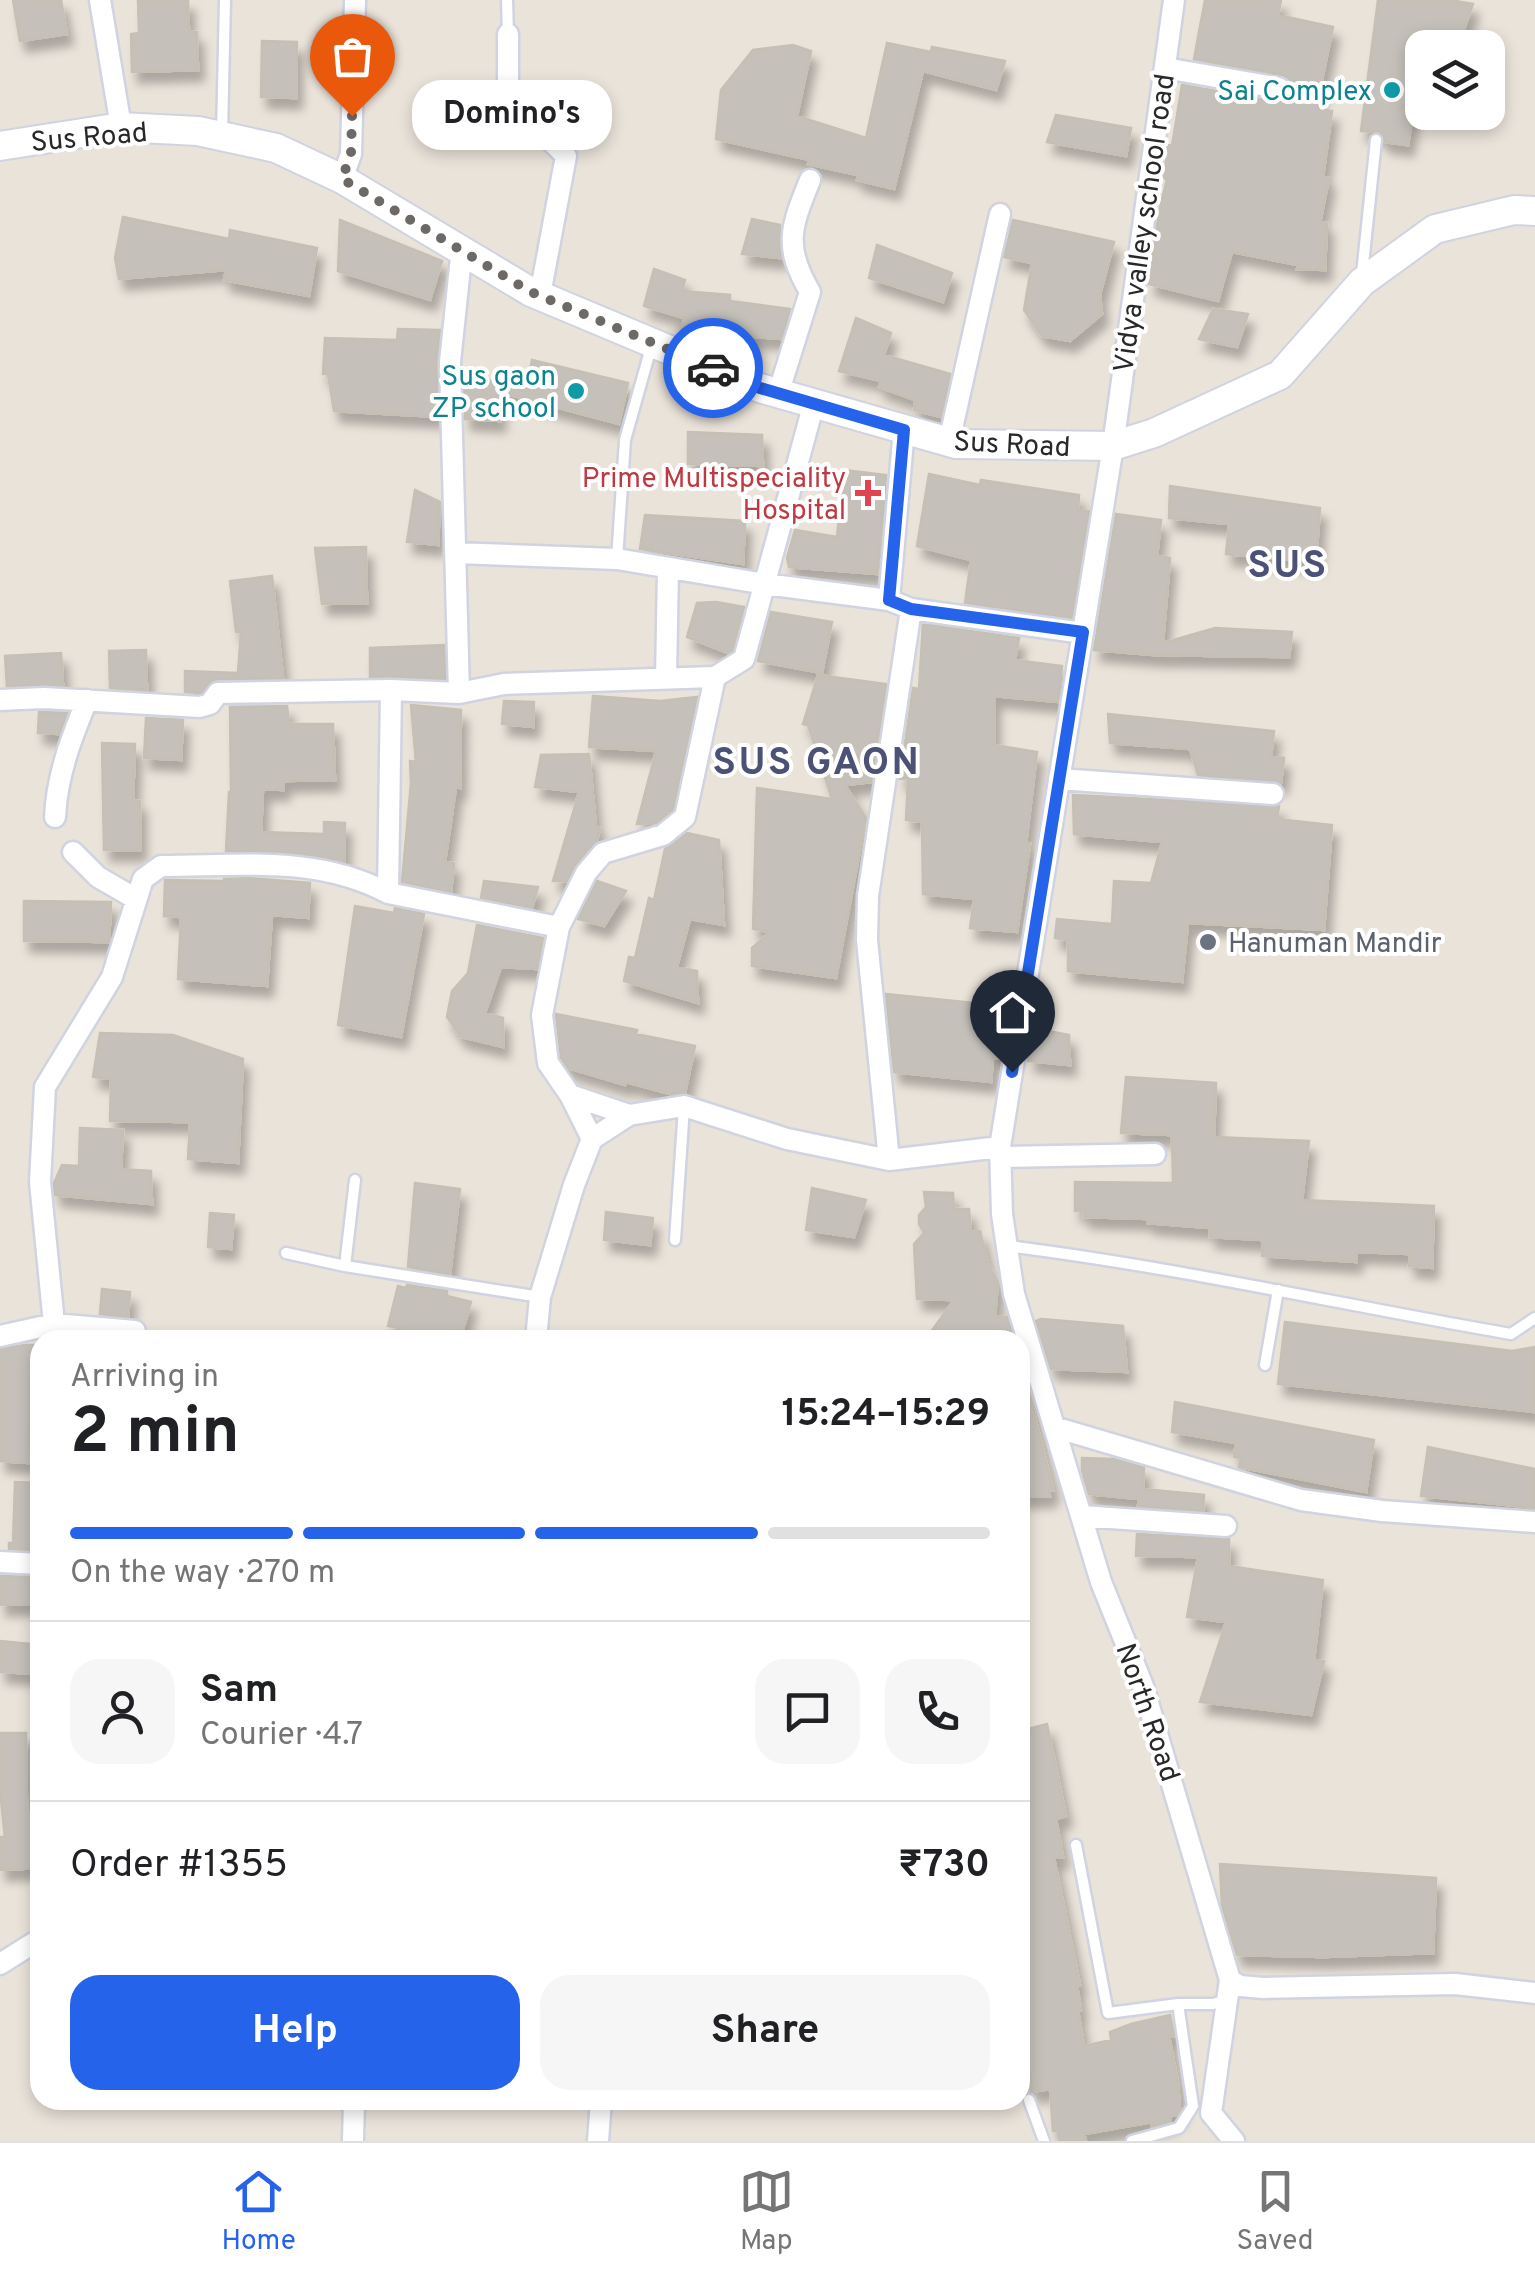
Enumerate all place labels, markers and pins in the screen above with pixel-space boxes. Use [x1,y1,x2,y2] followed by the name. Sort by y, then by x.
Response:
[310,14,395,117] pin
[1217,75,1372,111] place label: Sai Complex
[1381,79,1403,101] marker: Sai Complex
[412,81,612,151] callout: Domino's
[432,360,556,428] place label: Sus gaon ZP school
[565,380,587,402] marker: Sus gaon ZP school
[582,462,846,530] place label: Prime Multispeciality Hospital
[855,480,881,506] marker: Prime Multispeciality Hospital
[1228,927,1442,963] place label: Hanuman Mandir
[1197,931,1219,953] marker: Hanuman Mandir
[970,970,1055,1073] pin

